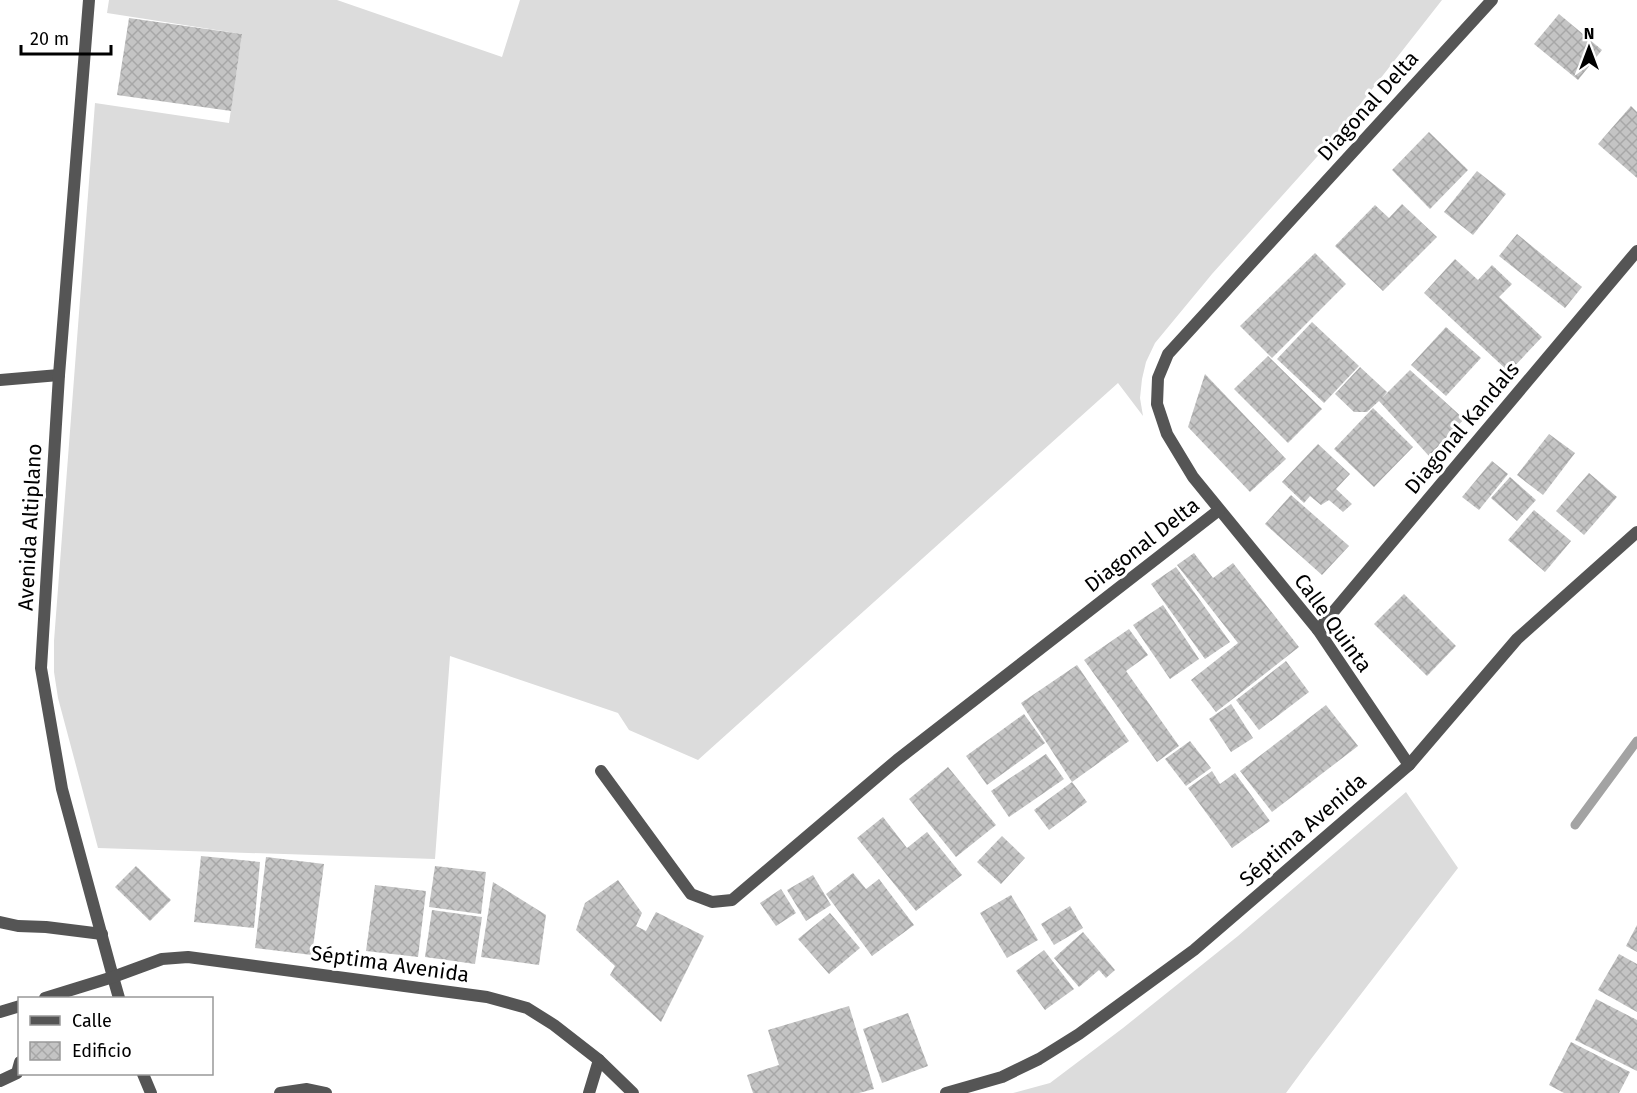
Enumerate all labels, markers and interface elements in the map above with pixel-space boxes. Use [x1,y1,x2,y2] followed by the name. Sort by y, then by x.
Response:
[21,18,111,56] scale bar
[1559,18,1619,78] north arrow
[1584,24,1594,43] text: N
[30,28,69,50] text: 20 m
[1312,46,1424,166] street label: Diagonal Delta
[1399,357,1525,499] street label: Diagonal Kandals
[13,443,47,611] street label: Avenida Altiplano
[1079,492,1205,598] street label: Diagonal Delta
[1288,569,1378,677] street label: Calle Quinta
[1234,768,1372,892] street label: Séptima Avenida
[309,940,471,988] street label: Séptima Avenida
[18,997,213,1075] legend
[72,1010,112,1032] text: Calle
[72,1040,132,1062] text: Edificio

